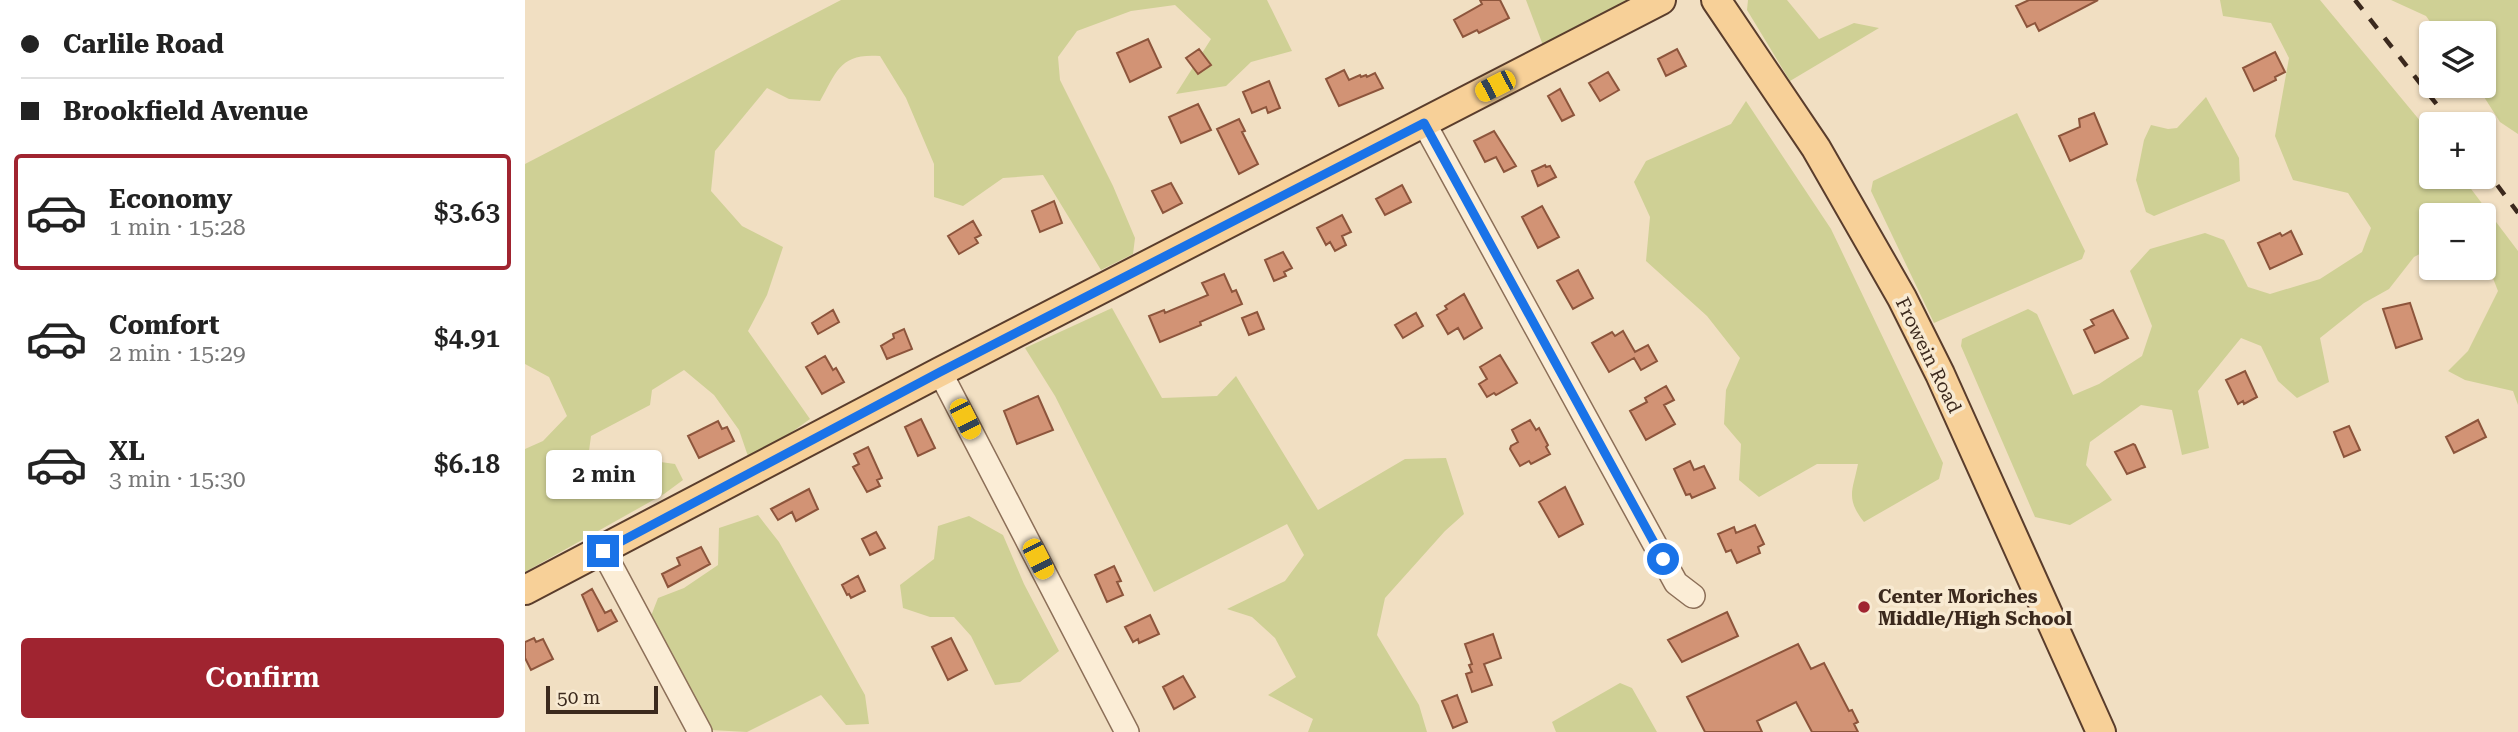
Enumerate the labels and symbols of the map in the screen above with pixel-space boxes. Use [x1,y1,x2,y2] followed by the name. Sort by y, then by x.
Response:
[1472,67,1519,105] car
[1891,294,1966,417] street label: Frowein Road
[947,396,984,442] car
[545,449,661,498] callout: 2 min
[587,535,619,567] route end
[1020,536,1057,582] car
[1647,543,1679,575] route start
[1878,585,2072,630] place label: Center Moriches Middle/High School
[1856,599,1872,615] marker: Center Moriches Middle/High School
[546,683,658,715] scale bar

